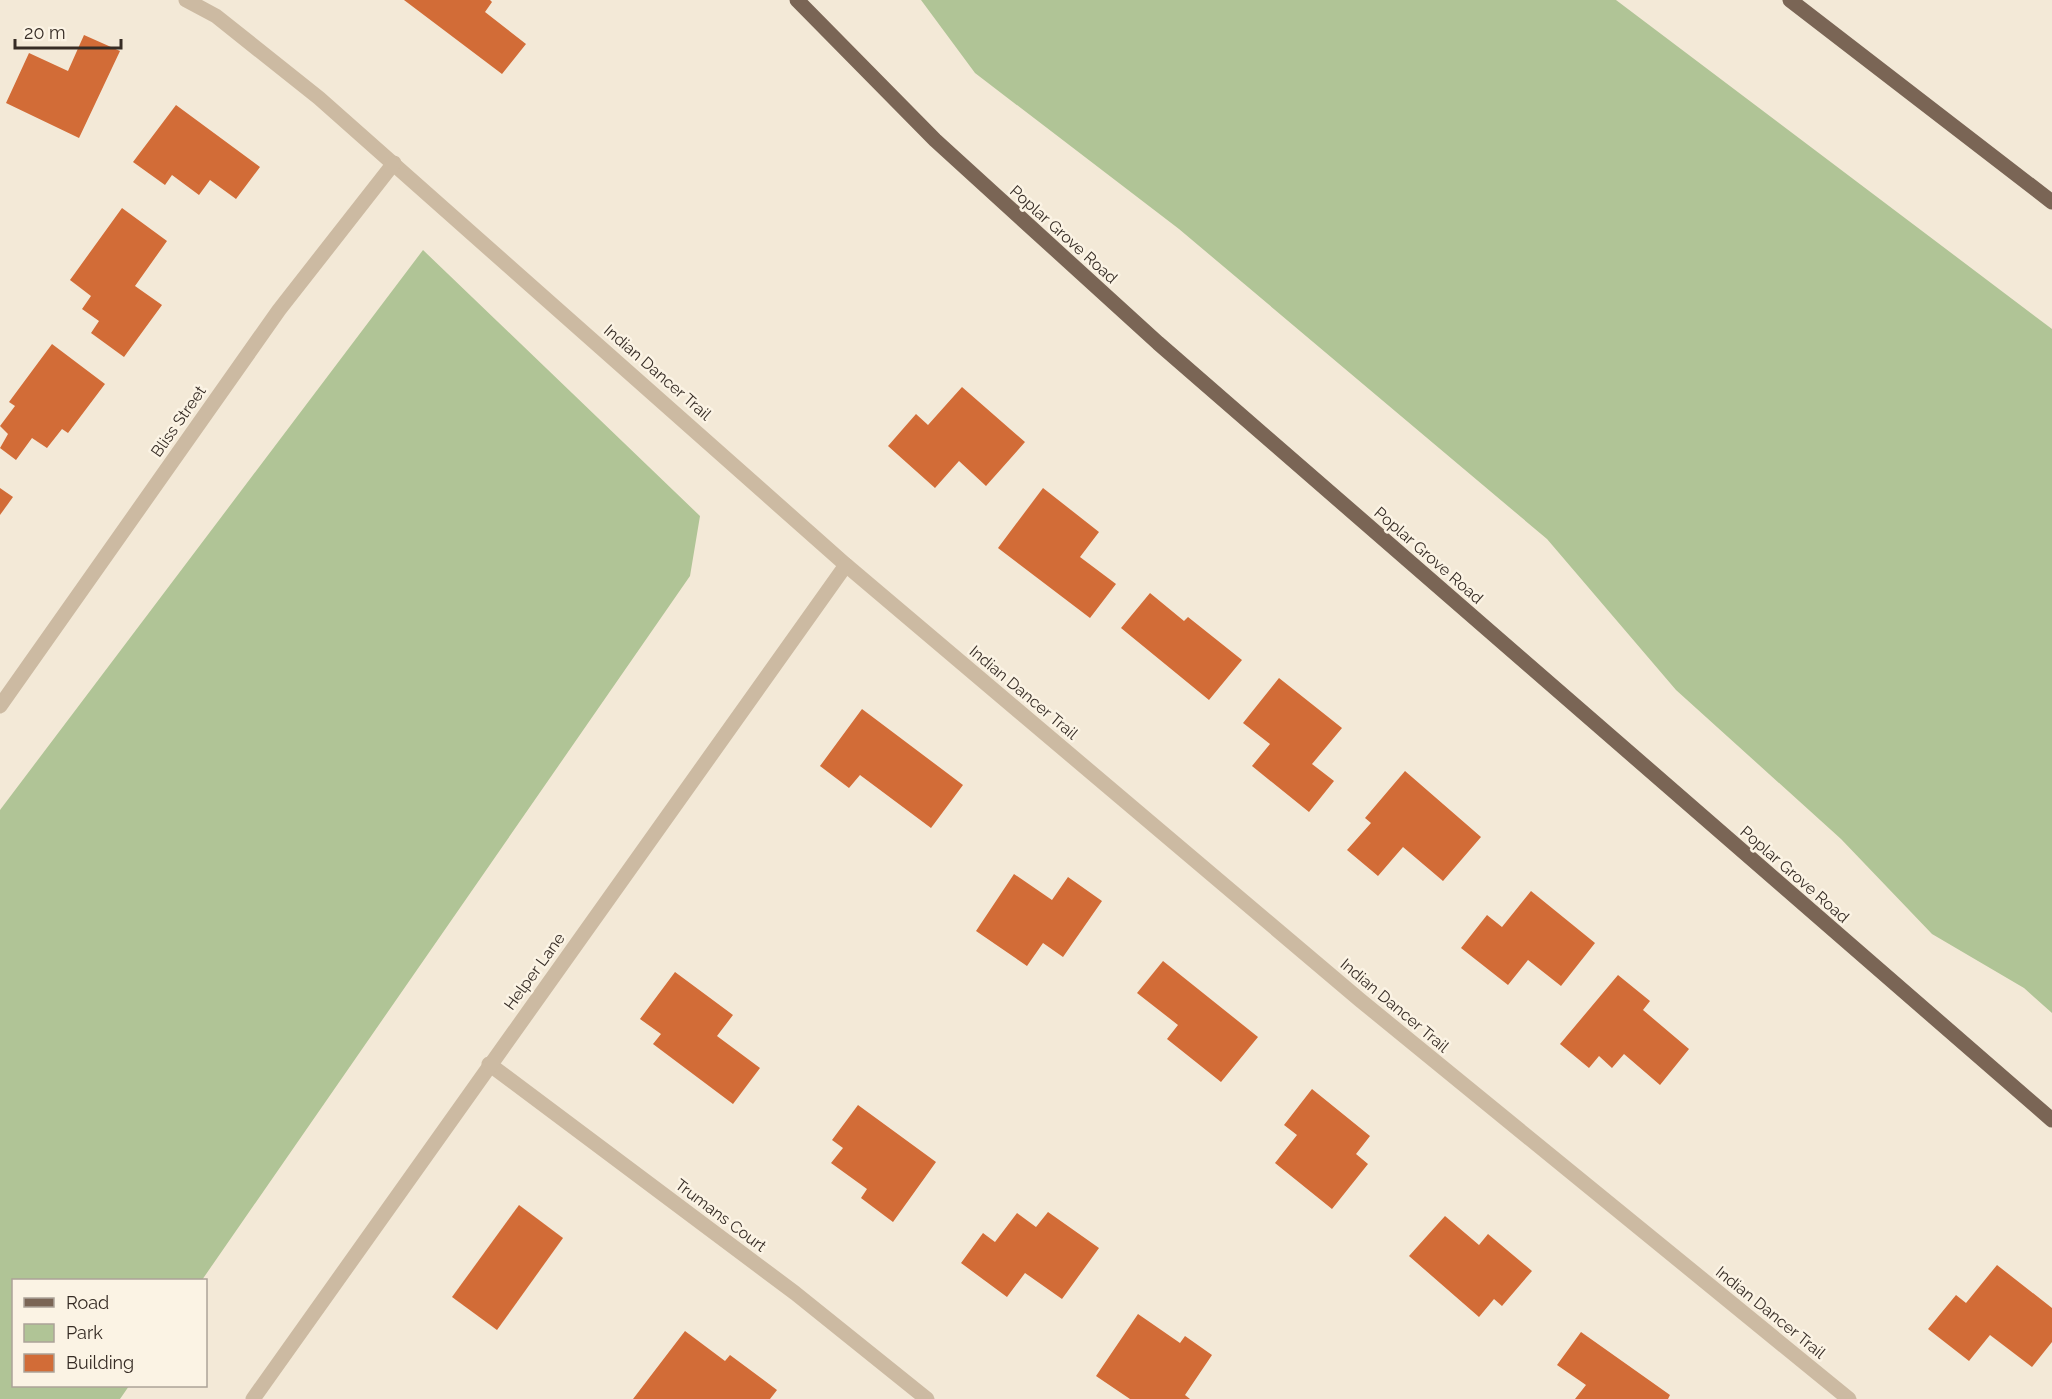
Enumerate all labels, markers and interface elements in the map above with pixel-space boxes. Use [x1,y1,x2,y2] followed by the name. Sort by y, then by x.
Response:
[15,12,122,50] scale bar
[24,22,66,43] text: 20 m
[1006,181,1121,288] street label: Poplar Grove Road
[600,321,716,424] street label: Indian Dancer Trail
[147,382,210,460] street label: Bliss Street
[1370,503,1487,608] street label: Poplar Grove Road
[966,641,1082,744] street label: Indian Dancer Trail
[1736,822,1853,927] street label: Poplar Grove Road
[500,929,569,1014] street label: Helper Lane
[1337,954,1453,1057] street label: Indian Dancer Trail
[671,1175,770,1256] street label: Trumans Court
[1712,1262,1830,1363] street label: Indian Dancer Trail
[12,1279,207,1387] legend
[66,1292,109,1313] text: Road
[66,1322,103,1343] text: Park
[66,1352,134,1373] text: Building

